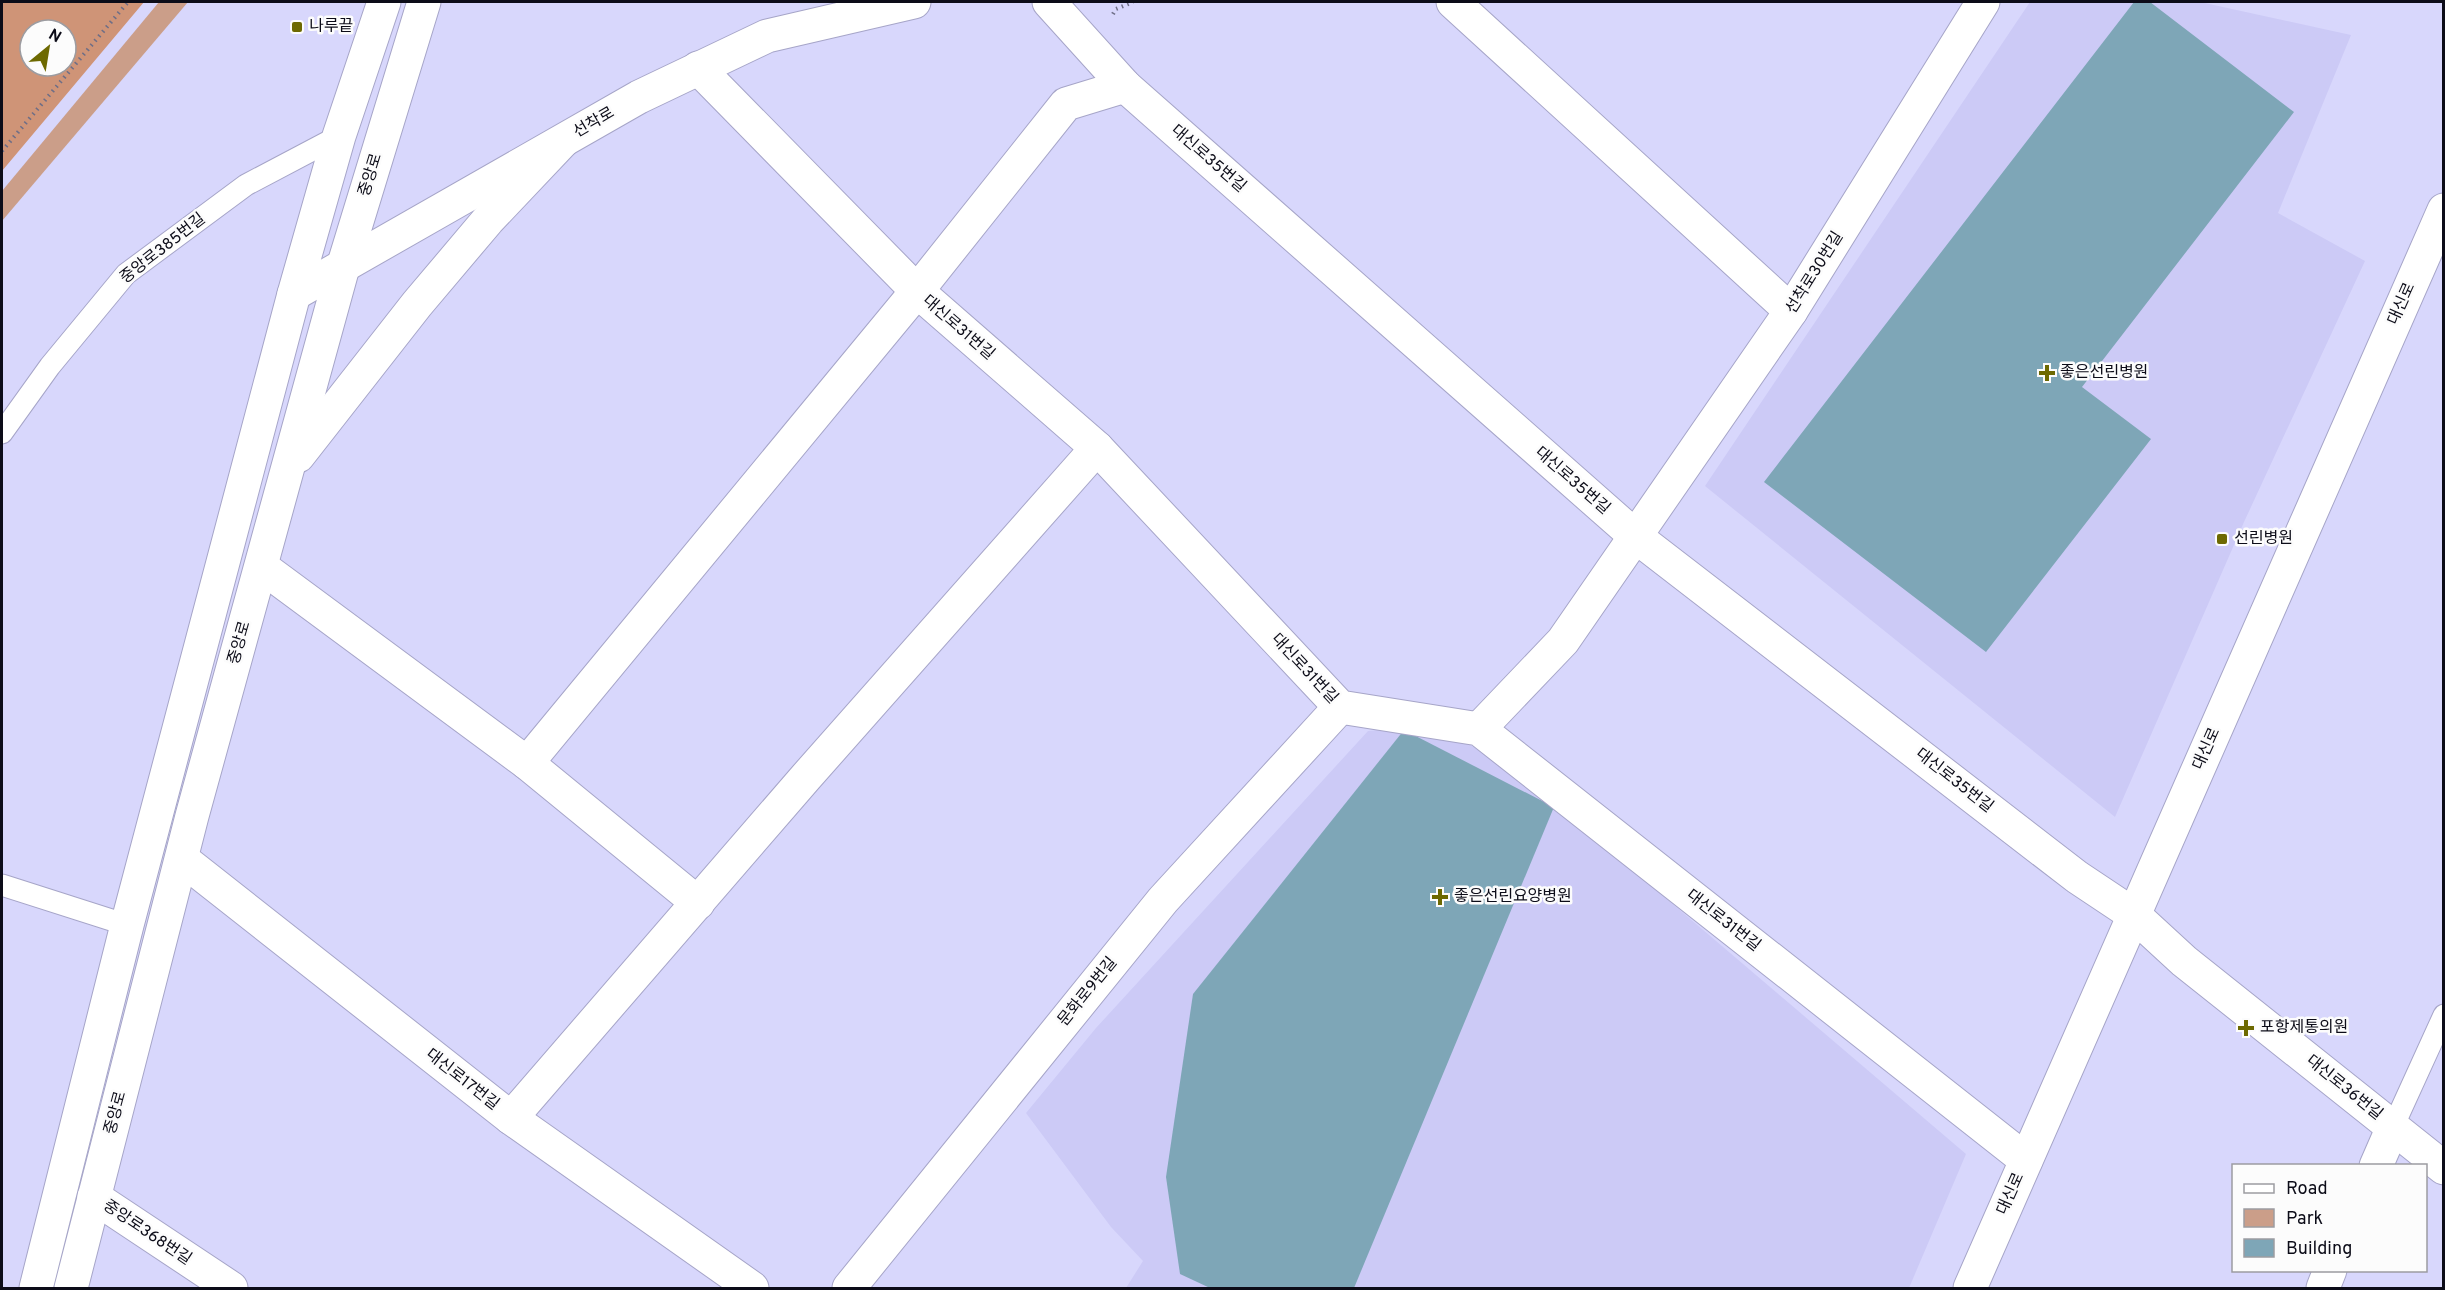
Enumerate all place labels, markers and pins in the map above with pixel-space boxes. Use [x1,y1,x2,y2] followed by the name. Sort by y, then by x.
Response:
[309,17,353,37] place label: 나루끝
[290,20,304,34] marker: 나루끝
[2060,363,2148,383] place label: 좋은선린병원
[2038,364,2056,382] marker: 좋은선린병원
[2234,529,2293,549] place label: 선린병원
[2215,532,2229,546] marker: 선린병원
[1454,887,1572,907] place label: 좋은선린요양병원
[1431,888,1449,906] marker: 좋은선린요양병원
[2260,1018,2348,1038] place label: 포항제통의원
[2237,1019,2255,1037] marker: 포항제통의원

